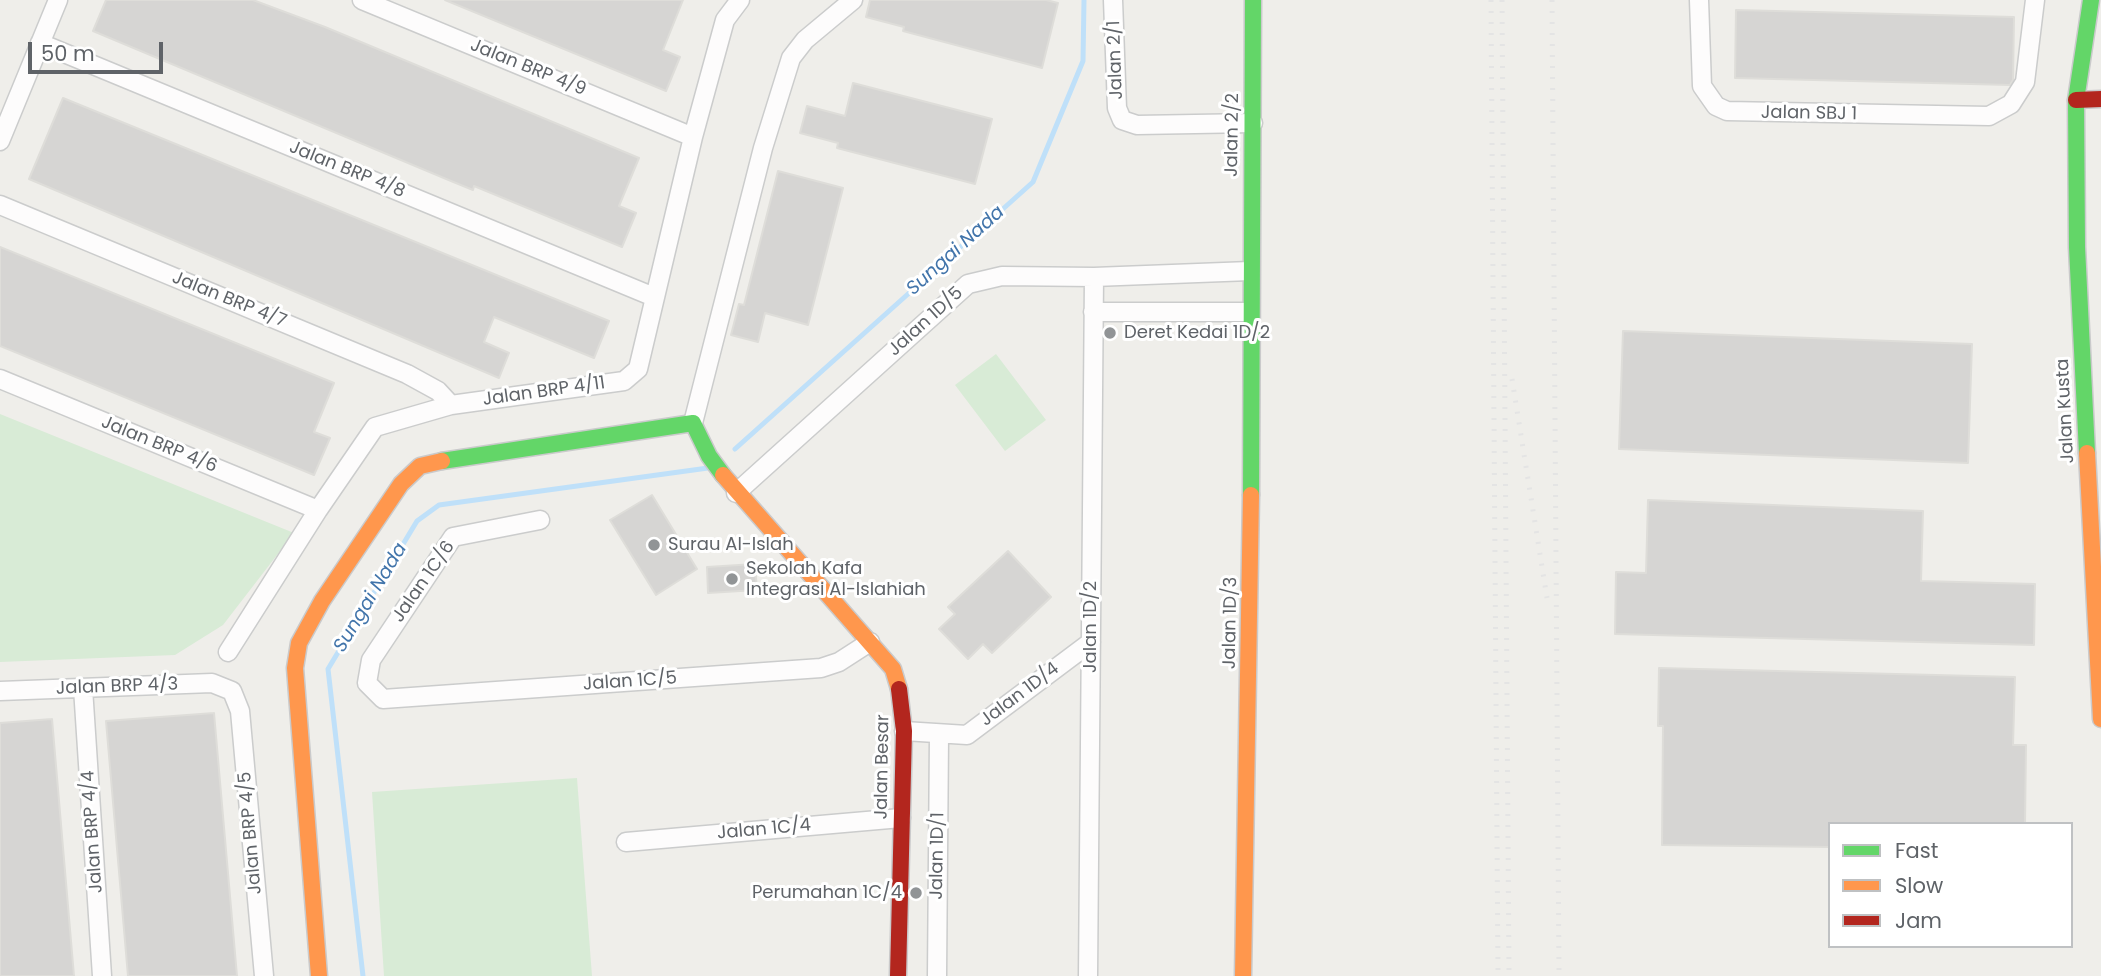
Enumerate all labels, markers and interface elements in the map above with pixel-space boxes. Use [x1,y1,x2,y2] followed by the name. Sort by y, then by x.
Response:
[1104,20,1128,100] street label: Jalan 2/1
[32,28,166,72] scale bar
[467,35,589,101] street label: Jalan BRP 4/9
[41,39,95,68] text: 50 m
[1221,93,1245,177] street label: Jalan 2/2
[1761,102,1857,126] street label: Jalan SBJ 1
[286,137,408,203] street label: Jalan BRP 4/8
[903,201,1009,301] water label: Sungai Nada
[169,267,289,333] street label: Jalan BRP 4/7
[884,283,968,361] street label: Jalan 1D/5
[1124,322,1270,344] place label: Deret Kedai 1D/2
[1102,325,1118,341] marker: Deret Kedai 1D/2
[2052,358,2080,464] street label: Jalan Kusta
[481,373,607,411] street label: Jalan BRP 4/11
[98,412,220,478] street label: Jalan BRP 4/6
[668,534,794,556] place label: Surau Al-Islah
[388,537,460,627] street label: Jalan 1C/6
[646,537,662,553] marker: Surau Al-Islah
[329,539,413,657] water label: Sungai Nada
[746,558,926,600] place label: Sekolah Kafa Integrasi Al-Islahiah
[724,571,740,587] marker: Sekolah Kafa Integrasi Al-Islahiah
[1219,577,1243,669] street label: Jalan 1D/3
[1080,581,1102,673] street label: Jalan 1D/2
[976,658,1064,732] street label: Jalan 1D/4
[582,668,678,696] street label: Jalan 1C/5
[55,674,179,700] street label: Jalan BRP 4/3
[871,714,895,820] street label: Jalan Besar
[78,770,108,894] street label: Jalan BRP 4/4
[235,771,267,895] street label: Jalan BRP 4/5
[926,812,950,900] street label: Jalan 1D/1
[716,815,812,845] street label: Jalan 1C/4
[1828,822,2073,948] legend
[1895,836,1938,865] text: Fast
[1895,871,1943,900] text: Slow
[752,882,902,904] place label: Perumahan 1C/4
[908,885,924,901] marker: Perumahan 1C/4
[1895,906,1942,935] text: Jam

